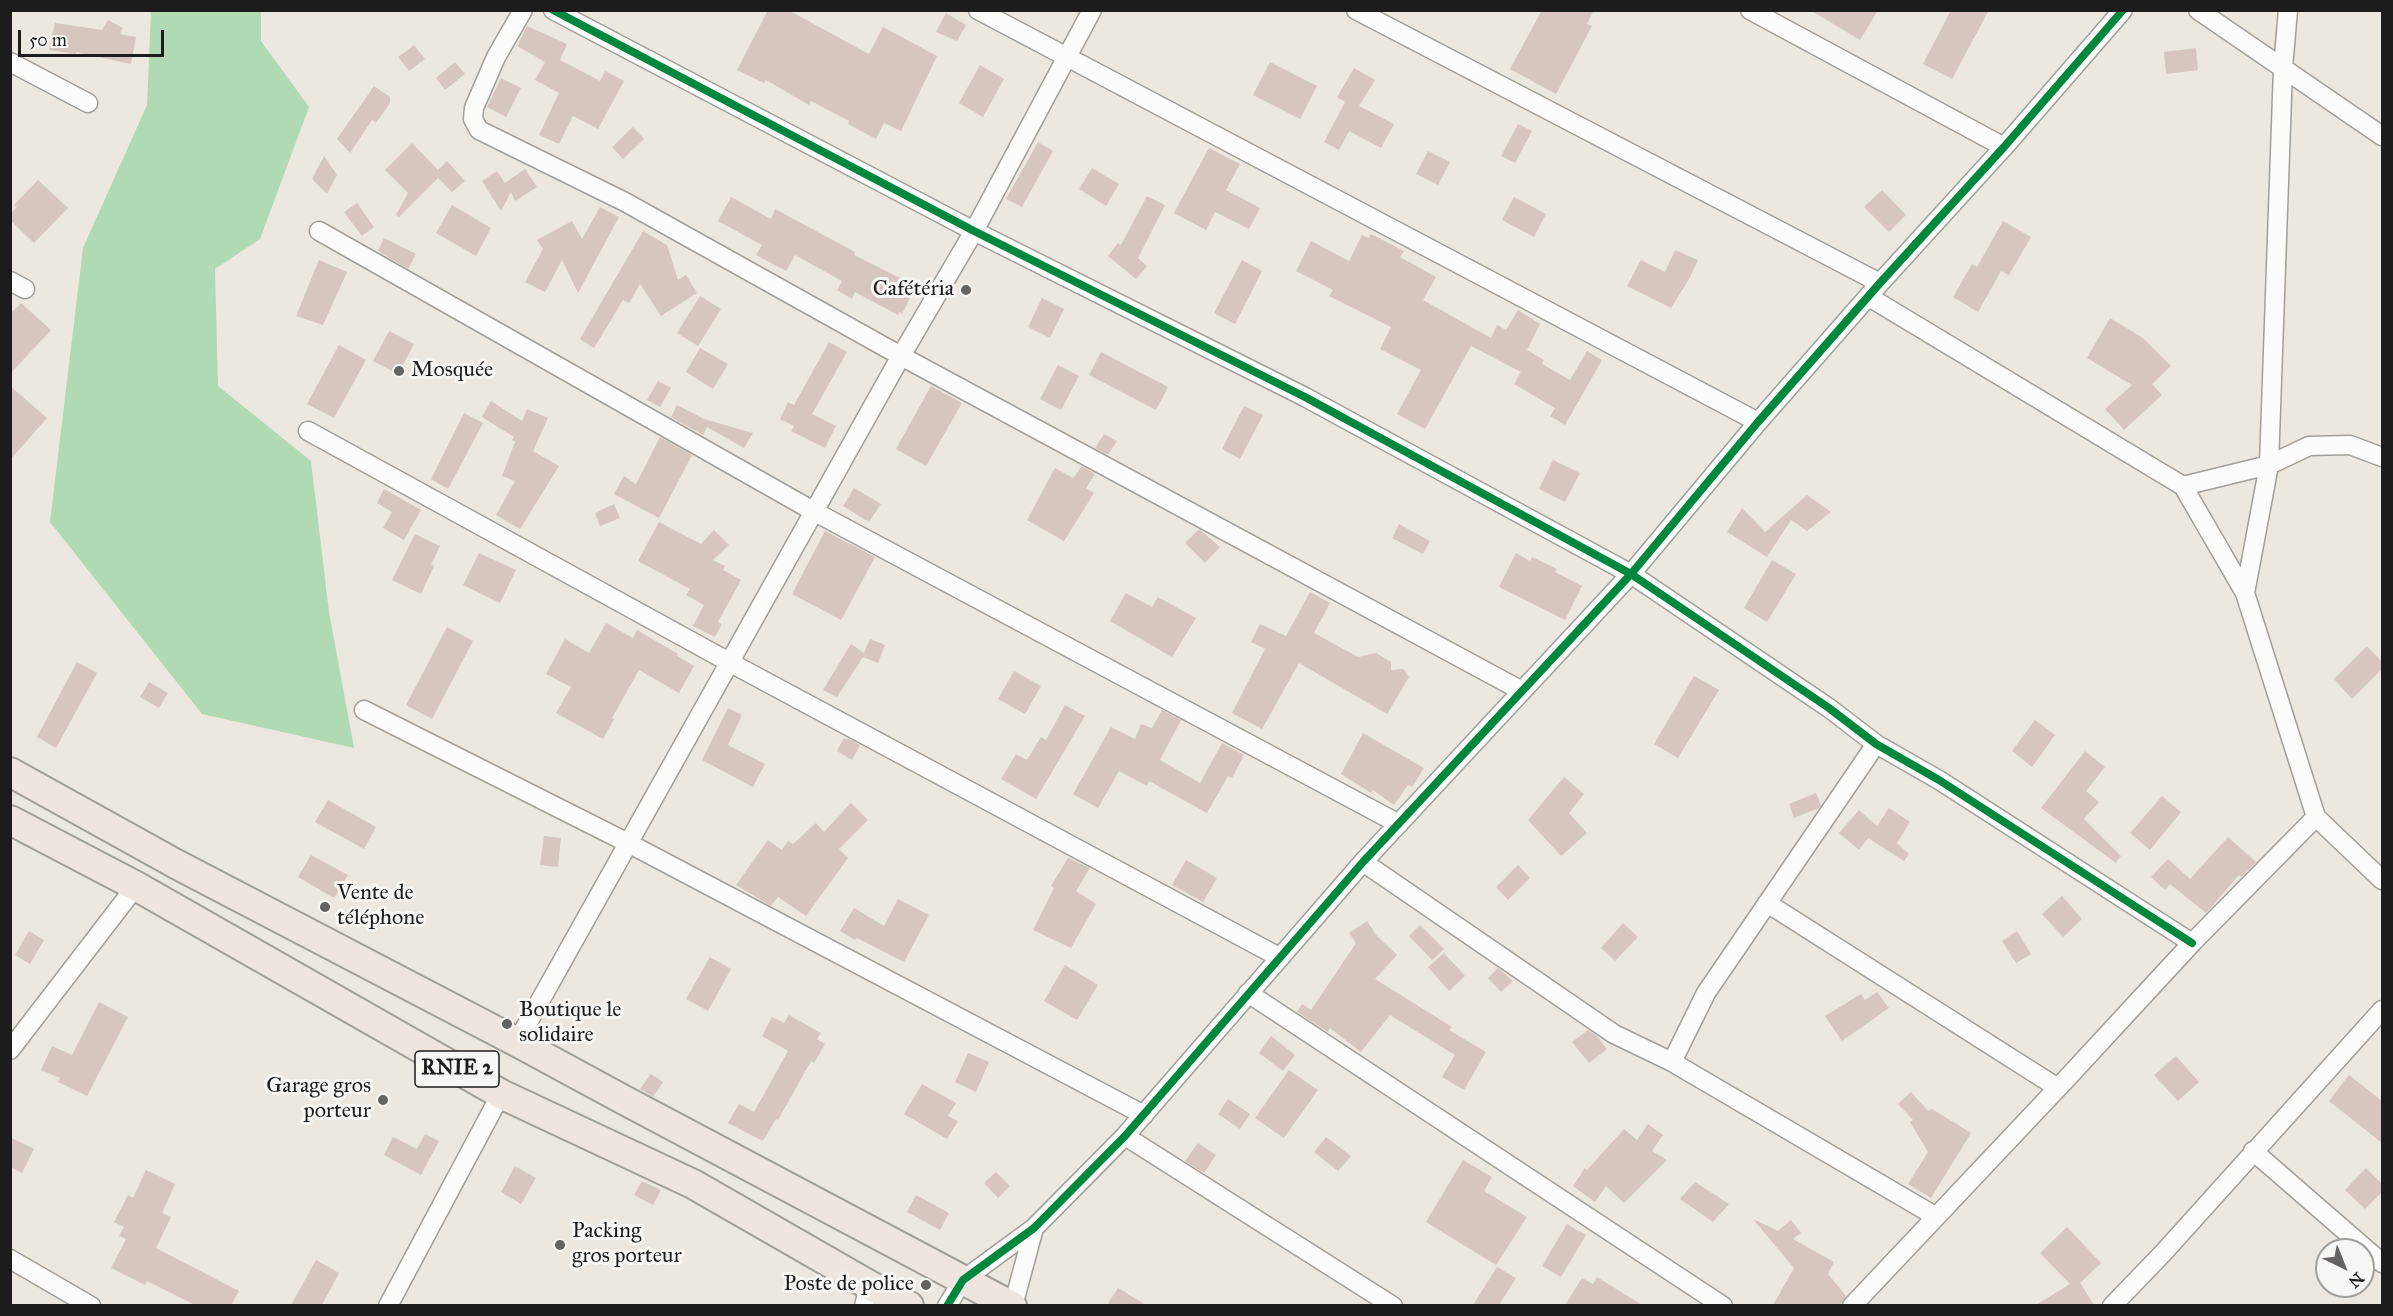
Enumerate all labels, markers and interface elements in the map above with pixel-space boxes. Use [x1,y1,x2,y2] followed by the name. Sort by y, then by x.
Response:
[21,18,166,56] scale bar
[29,29,67,51] text: 50 m
[873,277,954,303] place label: Cafétéria
[959,283,973,297] marker: Cafétéria
[411,358,493,384] place label: Mosquée
[392,364,406,378] marker: Mosquée
[337,881,424,932] place label: Vente de téléphone
[318,900,332,914] marker: Vente de téléphone
[519,998,621,1050] place label: Boutique le solidaire
[500,1017,514,1031] marker: Boutique le solidaire
[415,1051,499,1087] road number: RNIE 2
[266,1074,371,1126] place label: Garage gros porteur
[376,1093,390,1107] marker: Garage gros porteur
[572,1219,682,1270] place label: Packing gros porteur
[553,1238,567,1252] marker: Packing gros porteur
[2315,1238,2375,1298] north arrow
[2345,1268,2368,1292] text: N
[783,1272,914,1298] place label: Poste de police
[919,1278,933,1292] marker: Poste de police

